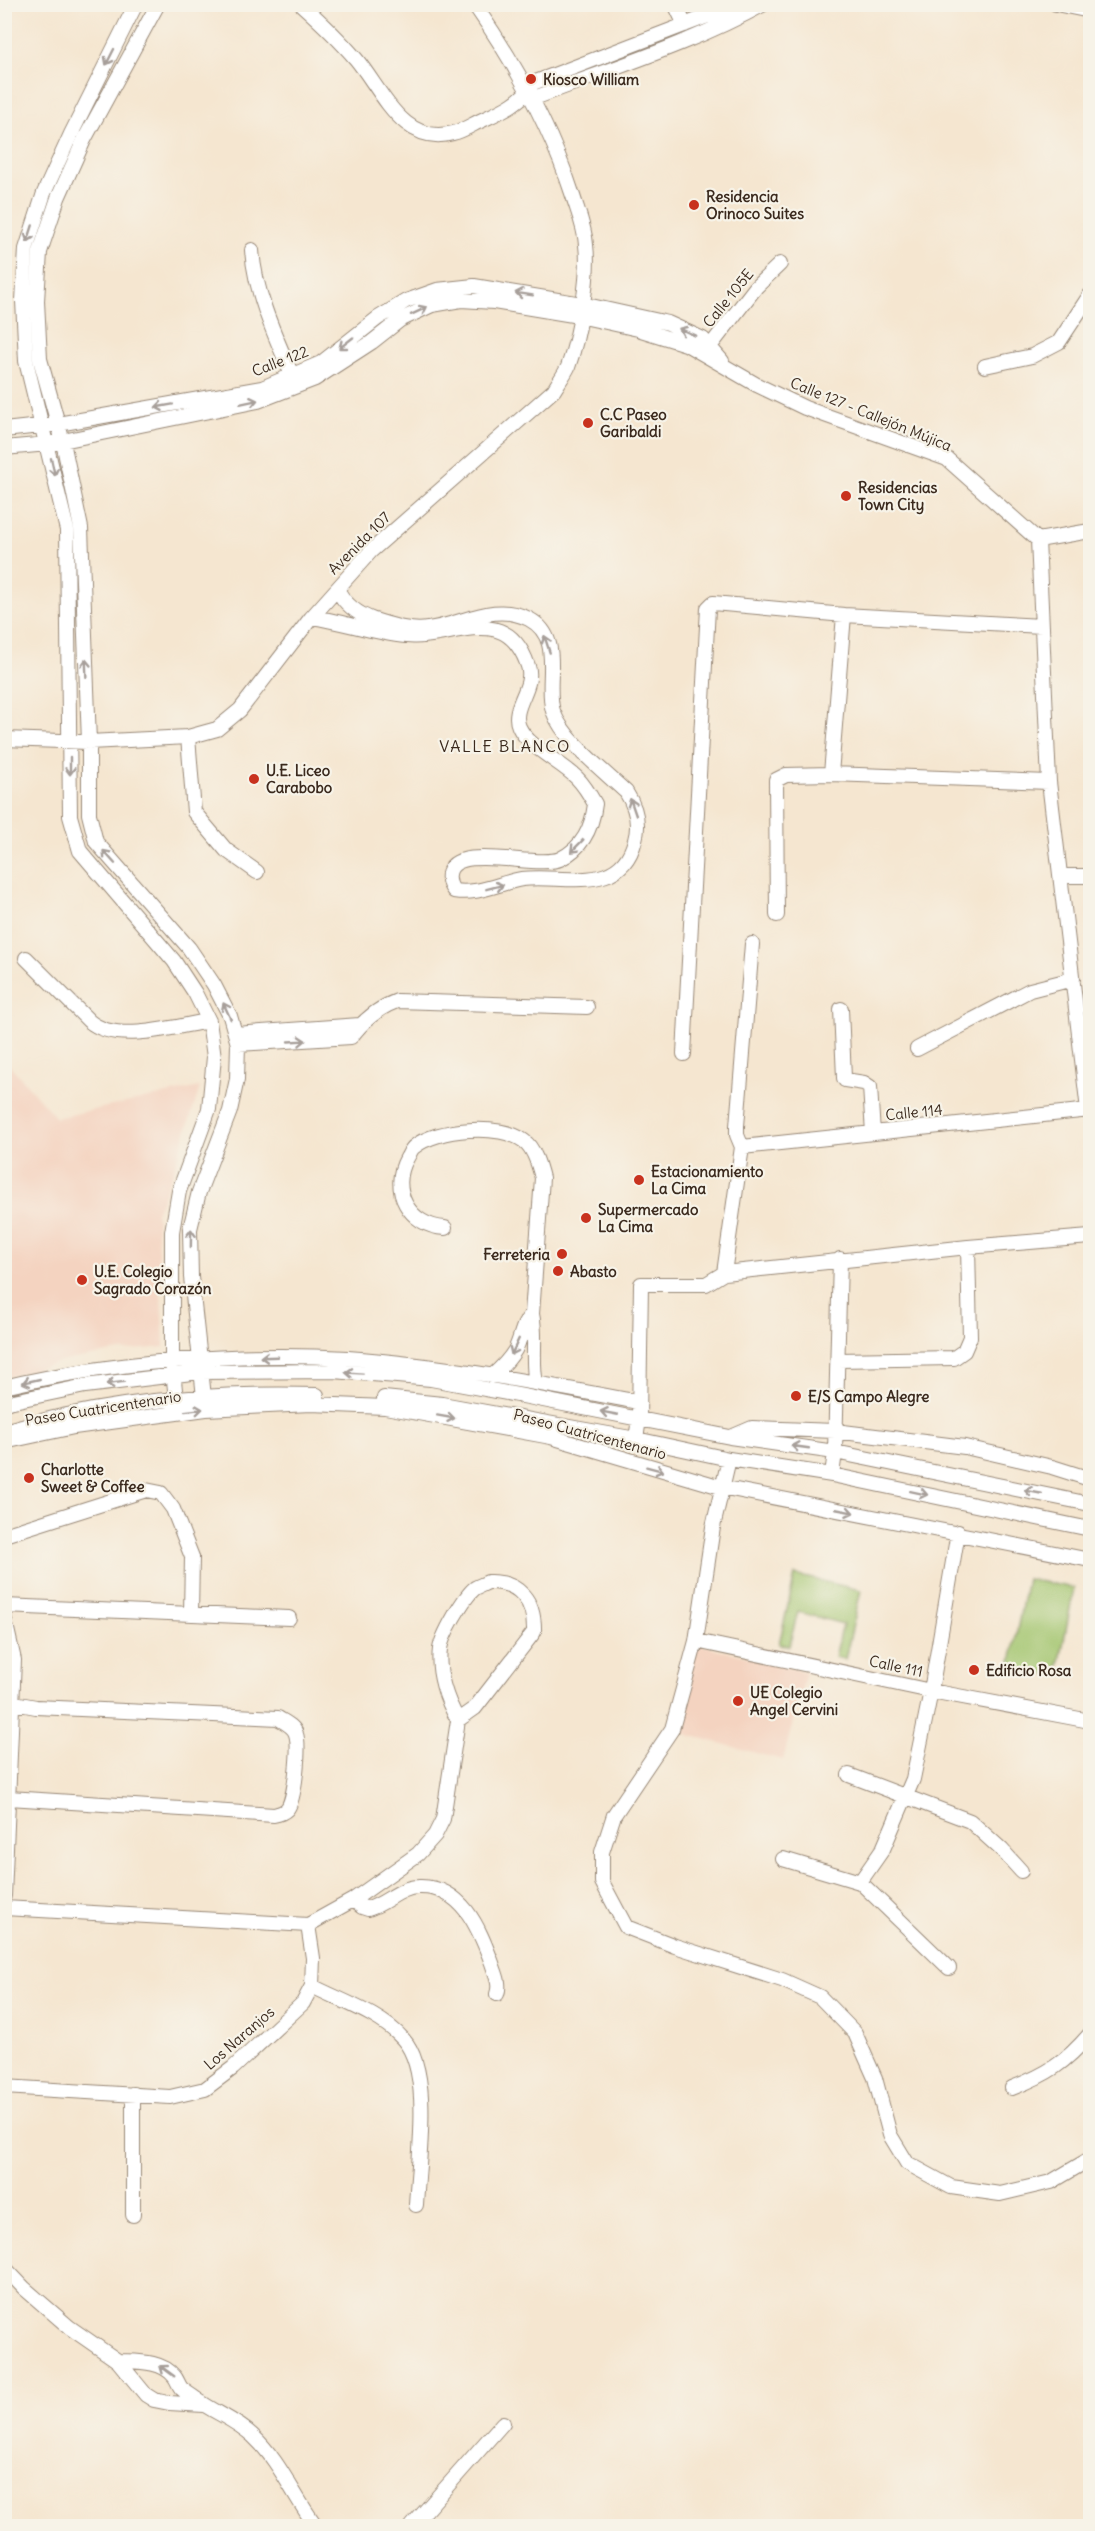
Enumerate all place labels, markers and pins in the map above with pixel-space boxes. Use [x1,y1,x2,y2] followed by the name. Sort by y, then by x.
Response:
[543,70,639,89] place label: Kiosco William
[524,72,538,86] marker: Kiosco William
[706,187,804,223] place label: Residencia Orinoco Suites
[687,198,701,212] marker: Residencia Orinoco Suites
[600,405,667,441] place label: C.C Paseo Garibaldi
[581,416,595,430] marker: C.C Paseo Garibaldi
[858,478,938,515] place label: Residencias Town City
[839,489,853,503] marker: Residencias Town City
[266,761,333,797] place label: U.E. Liceo Carabobo
[247,772,261,786] marker: U.E. Liceo Carabobo
[651,1162,764,1198] place label: Estacionamiento La Cima
[632,1173,646,1187] marker: Estacionamiento La Cima
[598,1200,699,1236] place label: Supermercado La Cima
[579,1211,593,1225] marker: Supermercado La Cima
[483,1245,550,1264] place label: Ferreteria
[555,1247,569,1261] marker: Ferreteria
[94,1262,212,1299] place label: U.E. Colegio Sagrado Corazón
[570,1262,617,1281] place label: Abasto
[551,1264,565,1278] marker: Abasto
[75,1273,89,1287] marker: U.E. Colegio Sagrado Corazón
[808,1387,929,1407] place label: E/S Campo Alegre
[789,1389,803,1403] marker: E/S Campo Alegre
[41,1460,144,1496] place label: Charlotte Sweet & Coffee
[22,1471,36,1485] marker: Charlotte Sweet & Coffee
[986,1661,1072,1680] place label: Edificio Rosa
[967,1663,981,1677] marker: Edificio Rosa
[750,1683,838,1720] place label: UE Colegio Angel Cervini
[731,1694,745,1708] marker: UE Colegio Angel Cervini

